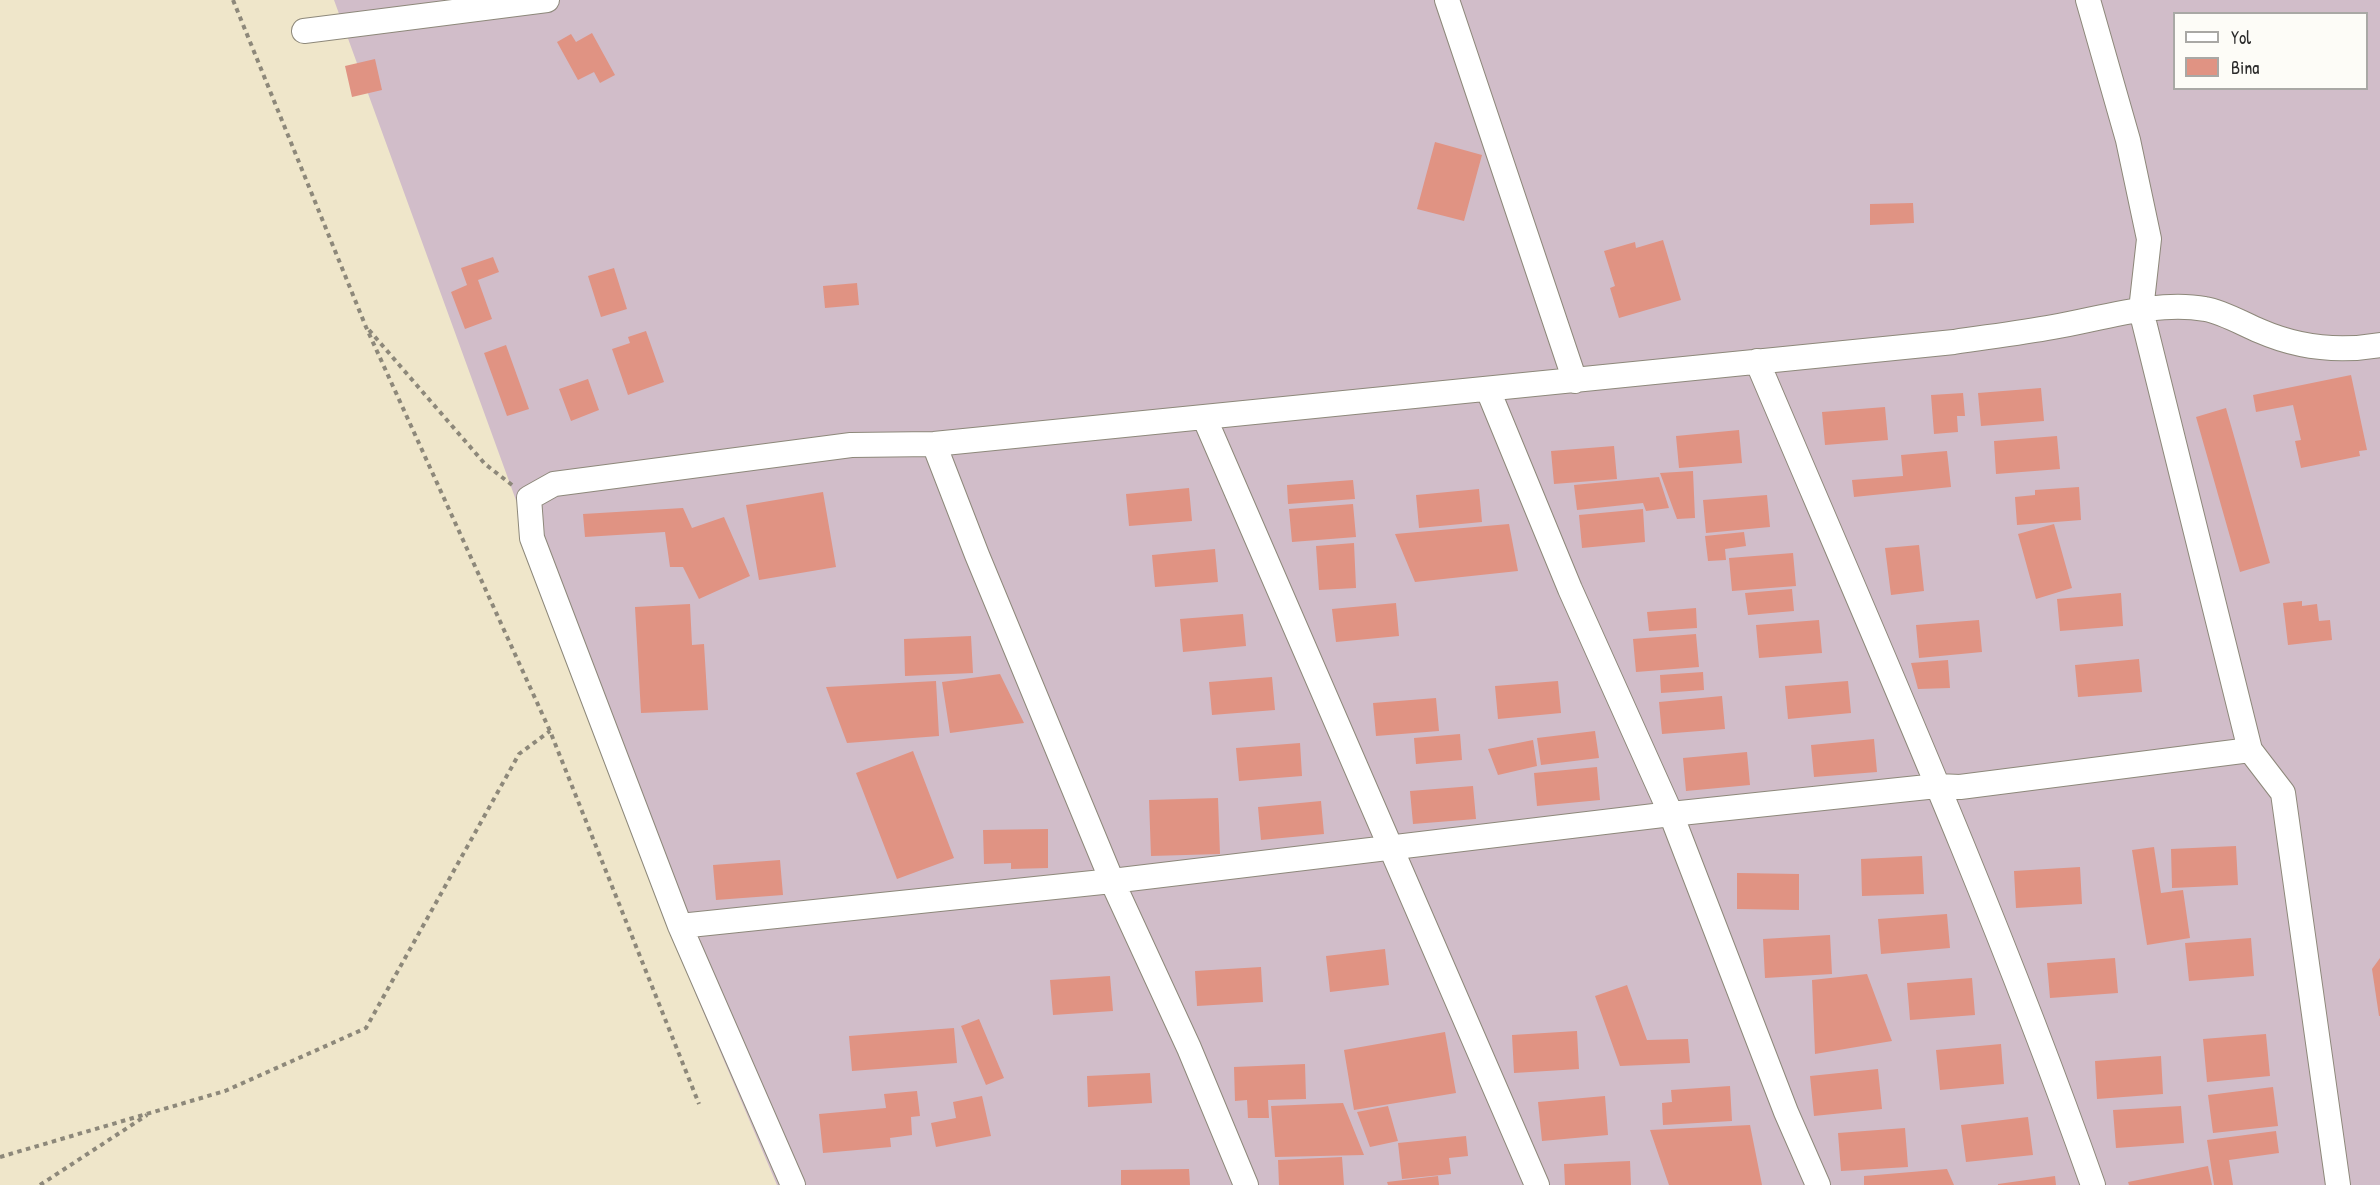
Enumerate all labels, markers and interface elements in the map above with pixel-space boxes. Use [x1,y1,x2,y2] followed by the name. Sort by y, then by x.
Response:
[2173,12,2368,90] legend
[2231,25,2251,50] text: Yol
[2231,55,2259,80] text: Bina

